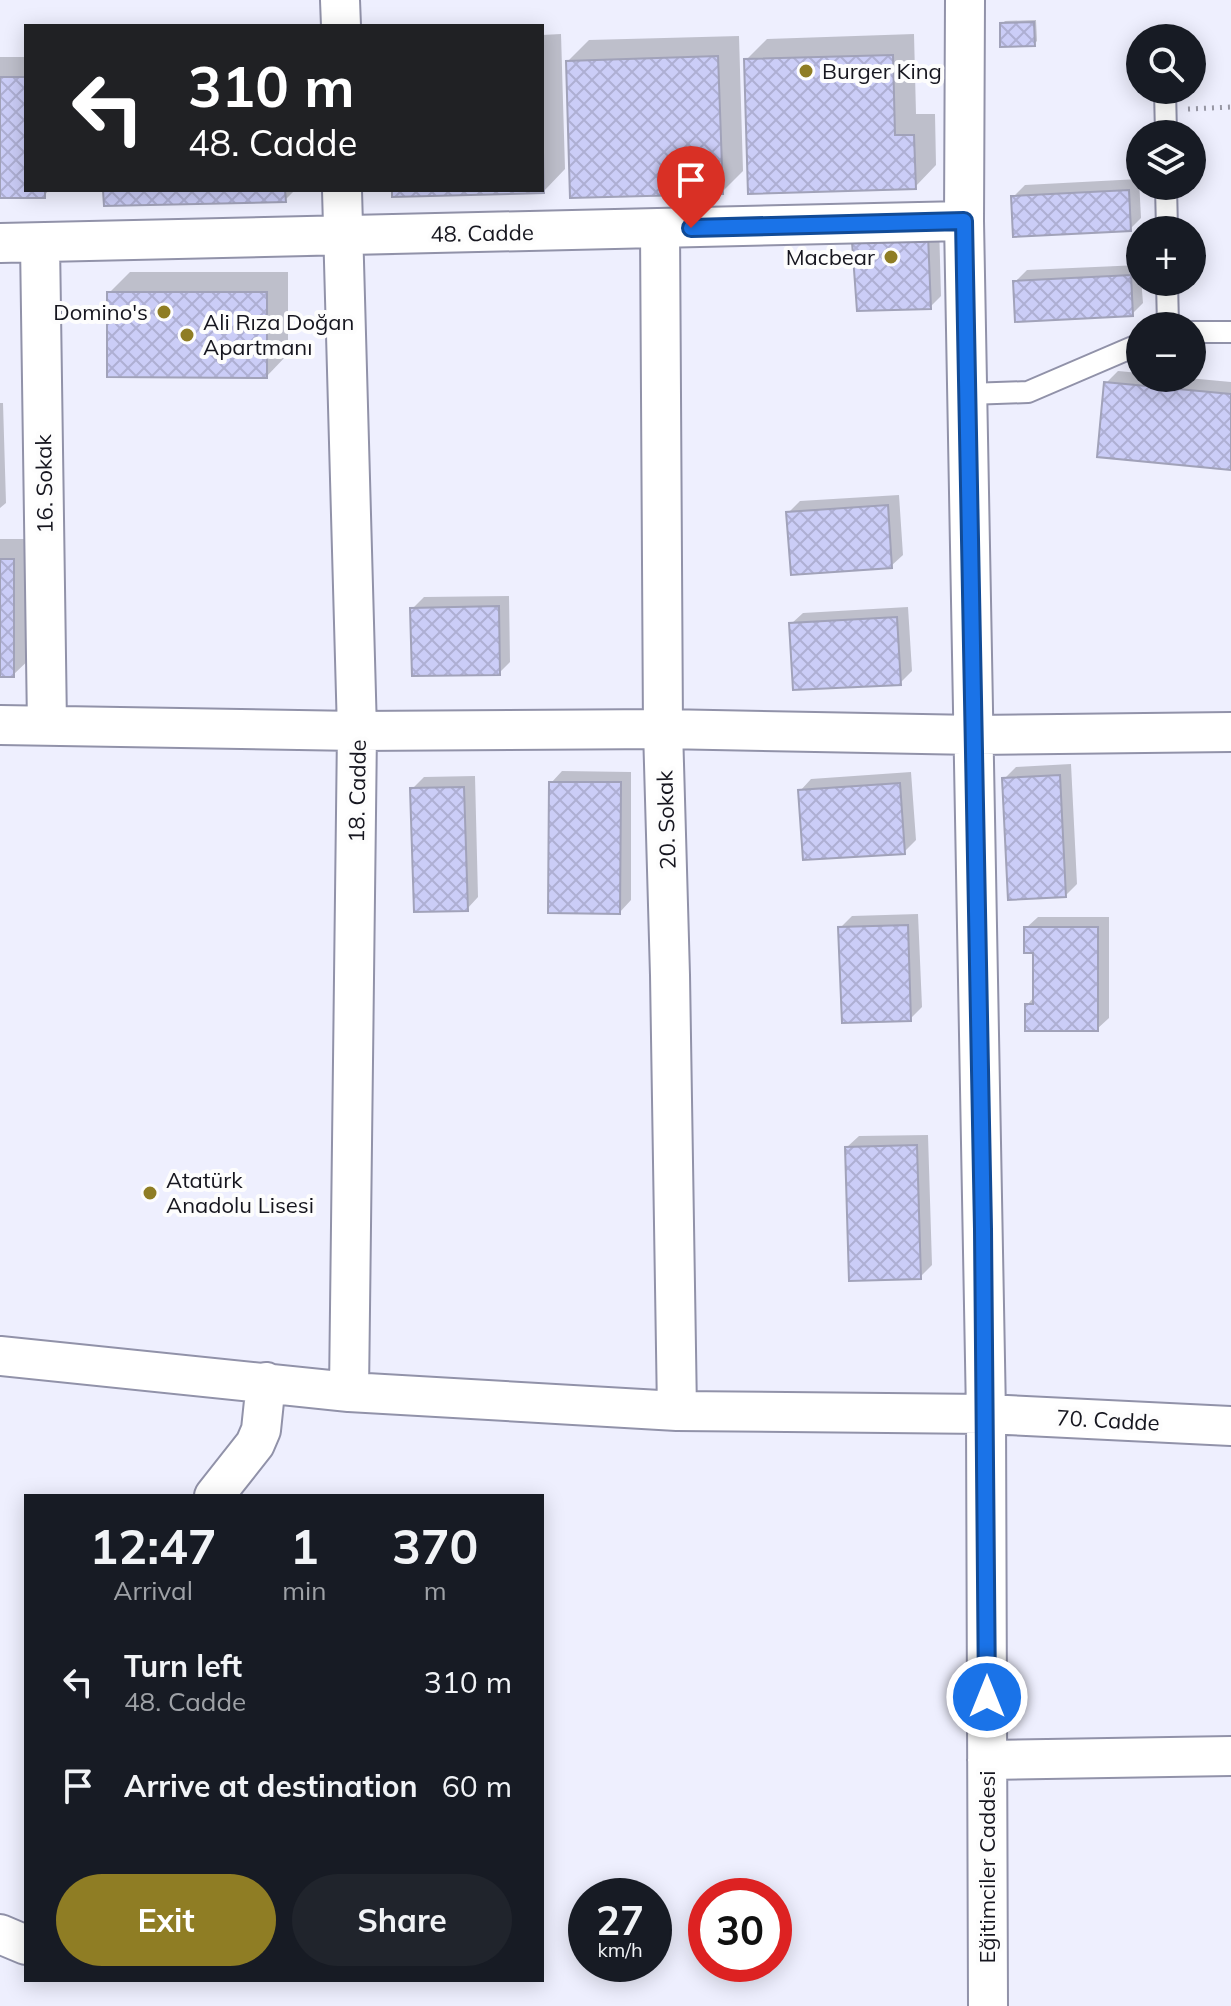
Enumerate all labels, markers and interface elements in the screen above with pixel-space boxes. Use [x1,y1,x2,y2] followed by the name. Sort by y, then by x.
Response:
[1126,24,1206,392] map controls
[1126,24,1206,104] button: search
[188,51,355,121] text: 310 m
[56,56,160,160] icon: left
[822,57,942,85] place label: Burger King
[797,62,815,80] marker: Burger King
[188,120,357,165] text: 48. Cadde
[1126,120,1206,200] button: layers
[657,146,725,228] pin
[669,158,713,202] icon: arrive
[1126,216,1206,296] button: +
[430,218,534,248] street label: 48. Cadde
[786,243,875,271] place label: Macbear
[882,248,900,266] marker: Macbear
[53,298,148,326] place label: Domino's
[155,303,173,321] marker: Domino's
[203,308,354,361] place label: Ali Rıza Doğan Apartmanı
[1126,312,1206,392] button: −
[178,326,196,344] marker: Ali Rıza Doğan Apartmanı
[29,434,59,534] street label: 16. Sokak
[342,739,372,843] street label: 18. Cadde
[650,769,682,870] street label: 20. Sokak
[166,1166,314,1219] place label: Atatürk Anadolu Lisesi
[141,1184,159,1202] marker: Atatürk Anadolu Lisesi
[1056,1403,1160,1437] street label: 70. Cadde
[90,1516,217,1576] text: 12:47
[290,1516,319,1576] text: 1
[392,1516,478,1576] text: 370
[113,1574,193,1607] text: Arrival
[282,1574,326,1607] text: min
[424,1574,447,1607] text: m
[124,1647,242,1685] text: Turn left
[945,1655,1029,1739] position arrow
[56,1660,100,1704] icon: left
[424,1663,512,1701] text: 310 m
[124,1685,246,1718] text: 48. Cadde
[56,1764,100,1808] icon: arrive
[124,1767,418,1805] text: Arrive at destination
[442,1767,512,1805] text: 60 m
[973,1770,1001,1964] street label: Eğitimciler Caddesi
[56,1874,276,1966] button: Exit
[292,1874,512,1966] button: Share
[688,1878,792,1982] speed limit sign: 30
[596,1895,644,1945] text: 27
[597,1937,643,1962] text: km/h

